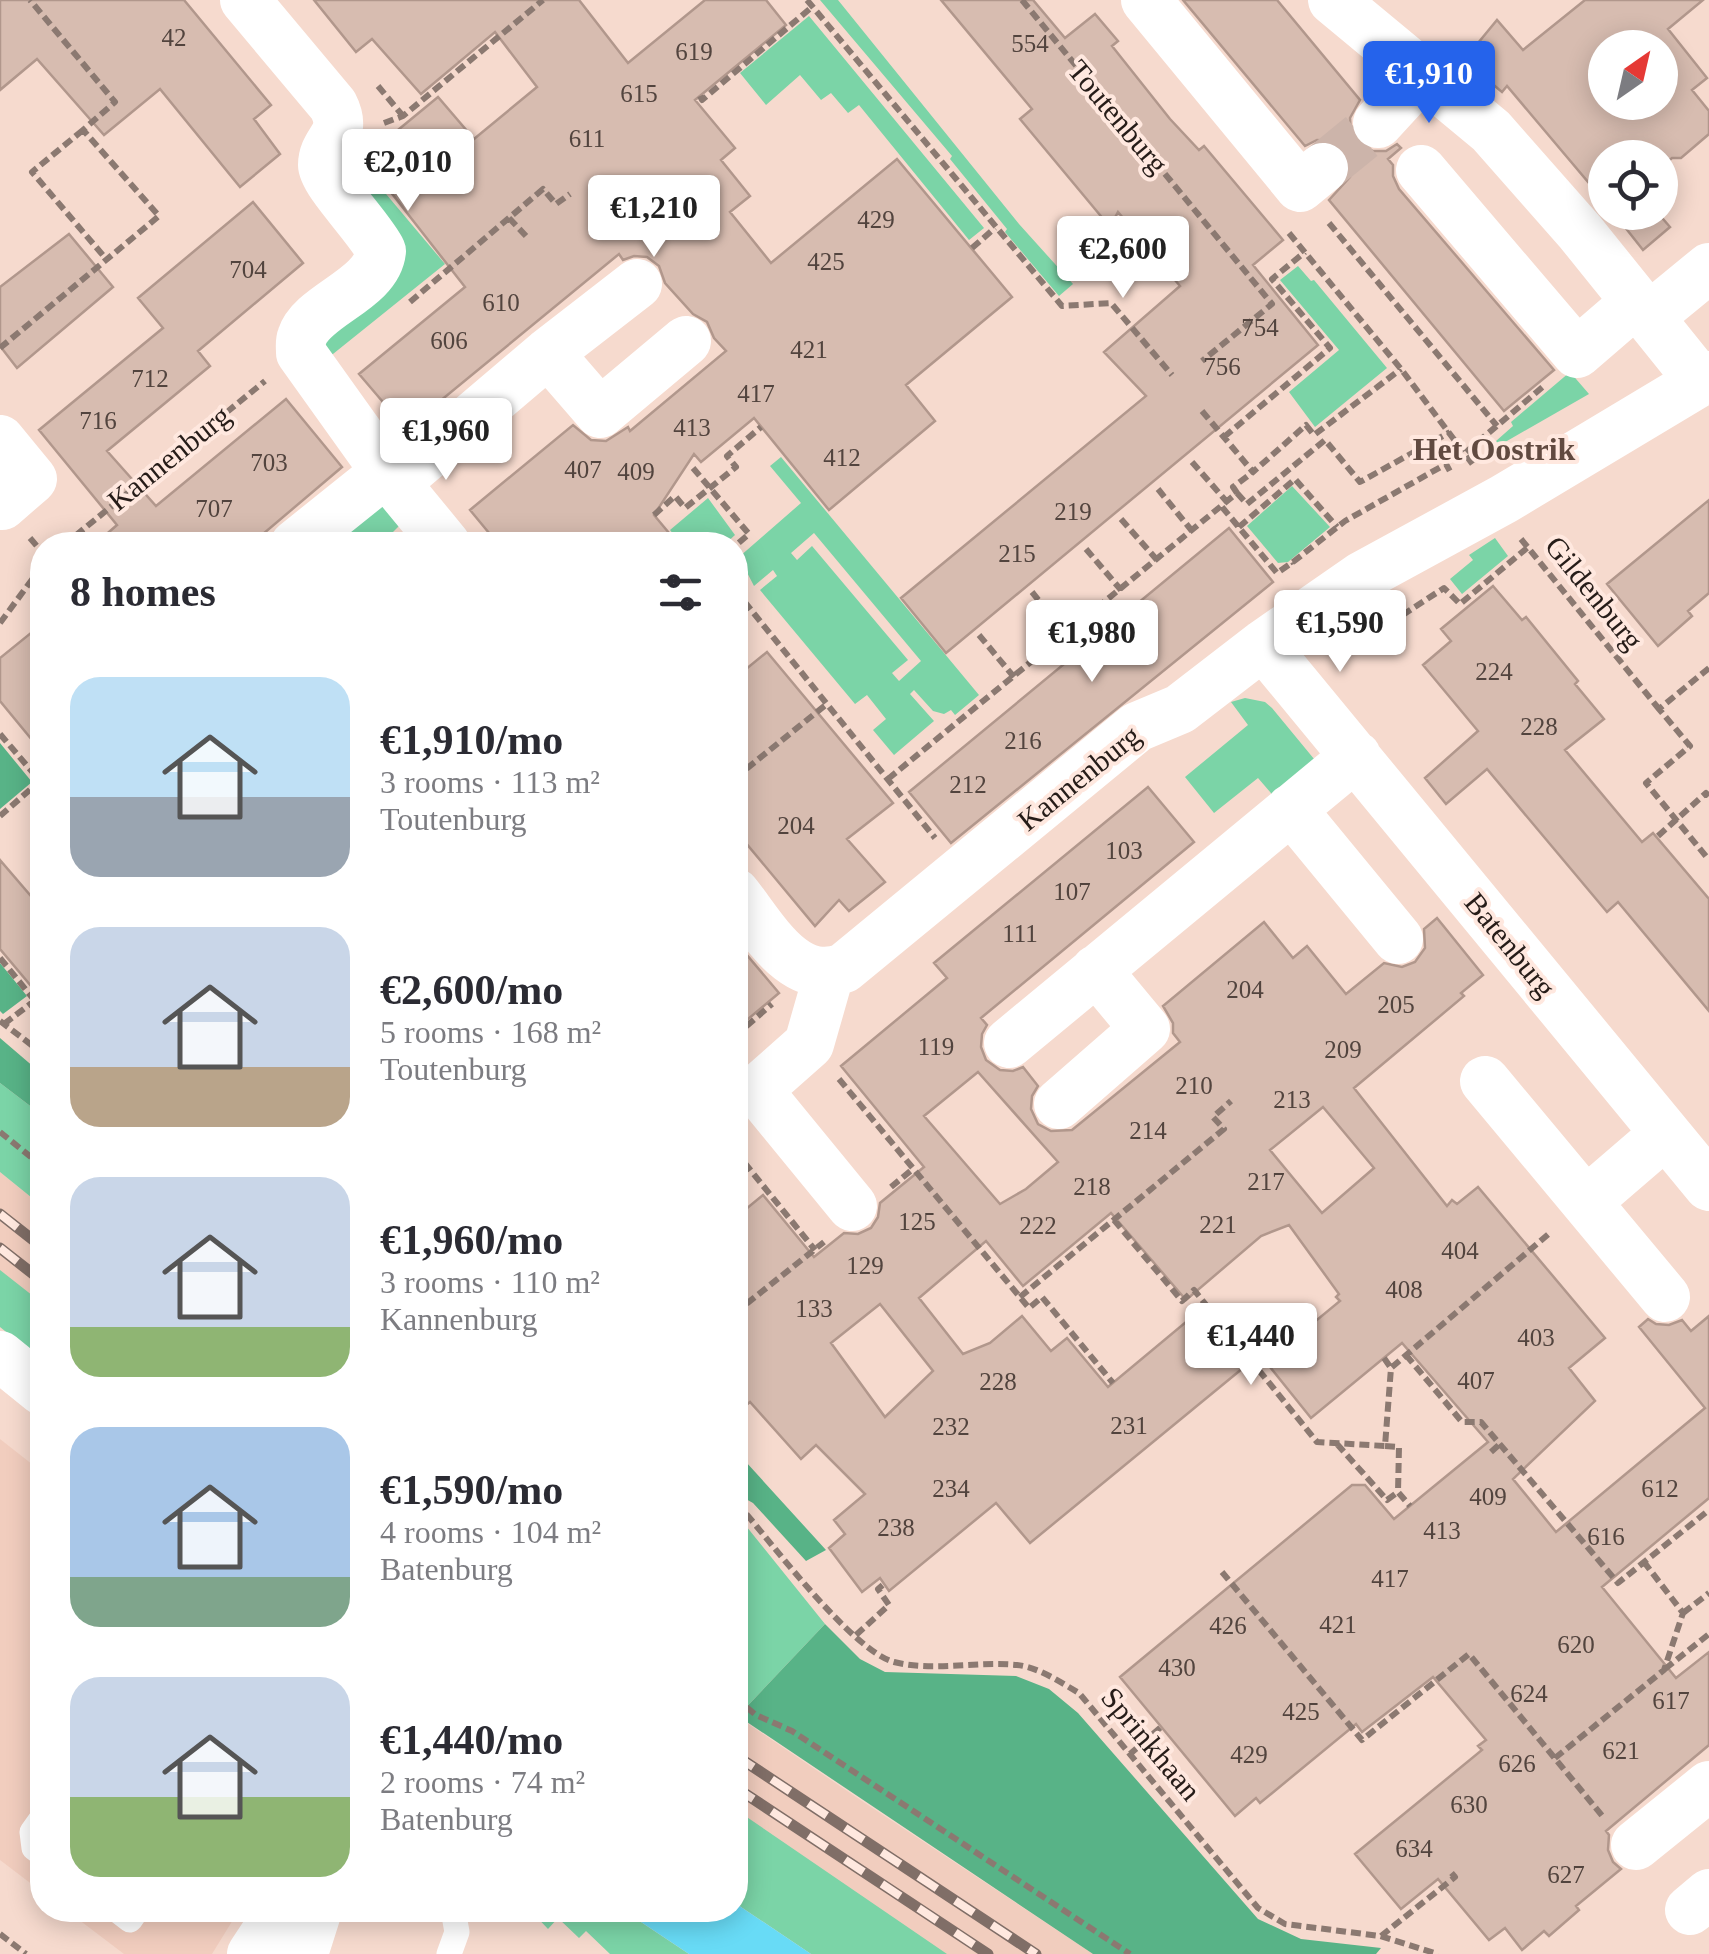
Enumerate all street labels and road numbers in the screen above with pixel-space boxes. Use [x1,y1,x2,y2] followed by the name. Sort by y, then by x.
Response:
[1062,53,1175,180] street label: Toutenburg
[101,398,236,517] street label: Kannenburg
[1539,529,1650,656] street label: Gildenburg
[1011,718,1146,837] street label: Kannenburg
[1458,886,1562,1003] street label: Batenburg
[1095,1681,1208,1807] street label: Sprinkhaan

